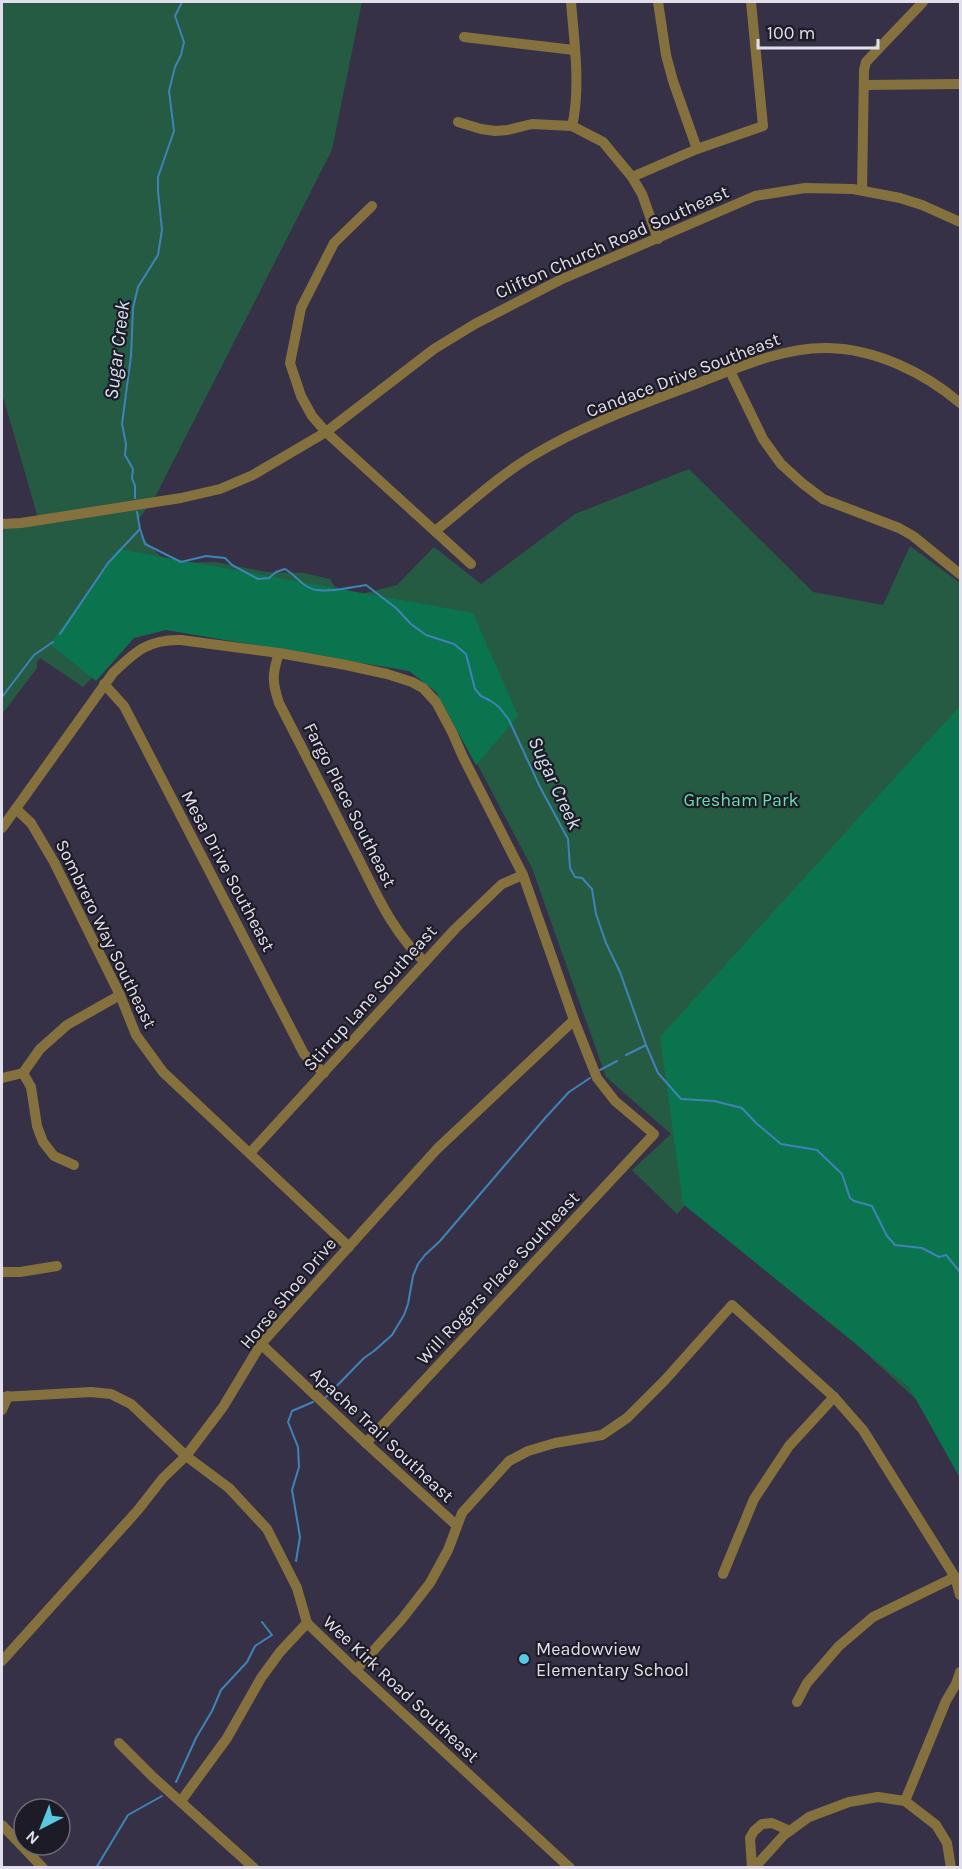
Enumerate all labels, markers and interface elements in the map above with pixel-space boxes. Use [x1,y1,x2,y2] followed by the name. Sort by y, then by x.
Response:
[758,12,878,50] scale bar
[767,22,815,44] text: 100 m
[492,180,732,304] street label: Clifton Church Road Southeast
[100,298,135,401] water label: Sugar Creek
[583,328,783,422] street label: Candace Drive Southeast
[299,719,401,891] street label: Fargo Place Southeast
[523,733,587,834] water label: Sugar Creek
[176,787,280,955] street label: Mesa Drive Southeast
[683,789,799,811] park label: Gresham Park
[51,836,161,1032] street label: Sombrero Way Southeast
[299,920,442,1076] street label: Stirrup Lane Southeast
[412,1187,584,1369] street label: Will Rogers Place Southeast
[235,1233,341,1353] street label: Horse Shoe Drive
[306,1363,458,1507] street label: Apache Trail Southeast
[318,1611,484,1767] street label: Wee Kirk Road Southeast
[536,1638,689,1681] place label: Meadowview Elementary School
[517,1652,531,1666] marker: Meadowview Elementary School
[12,1797,72,1857] north arrow
[22,1827,43,1849] text: N

